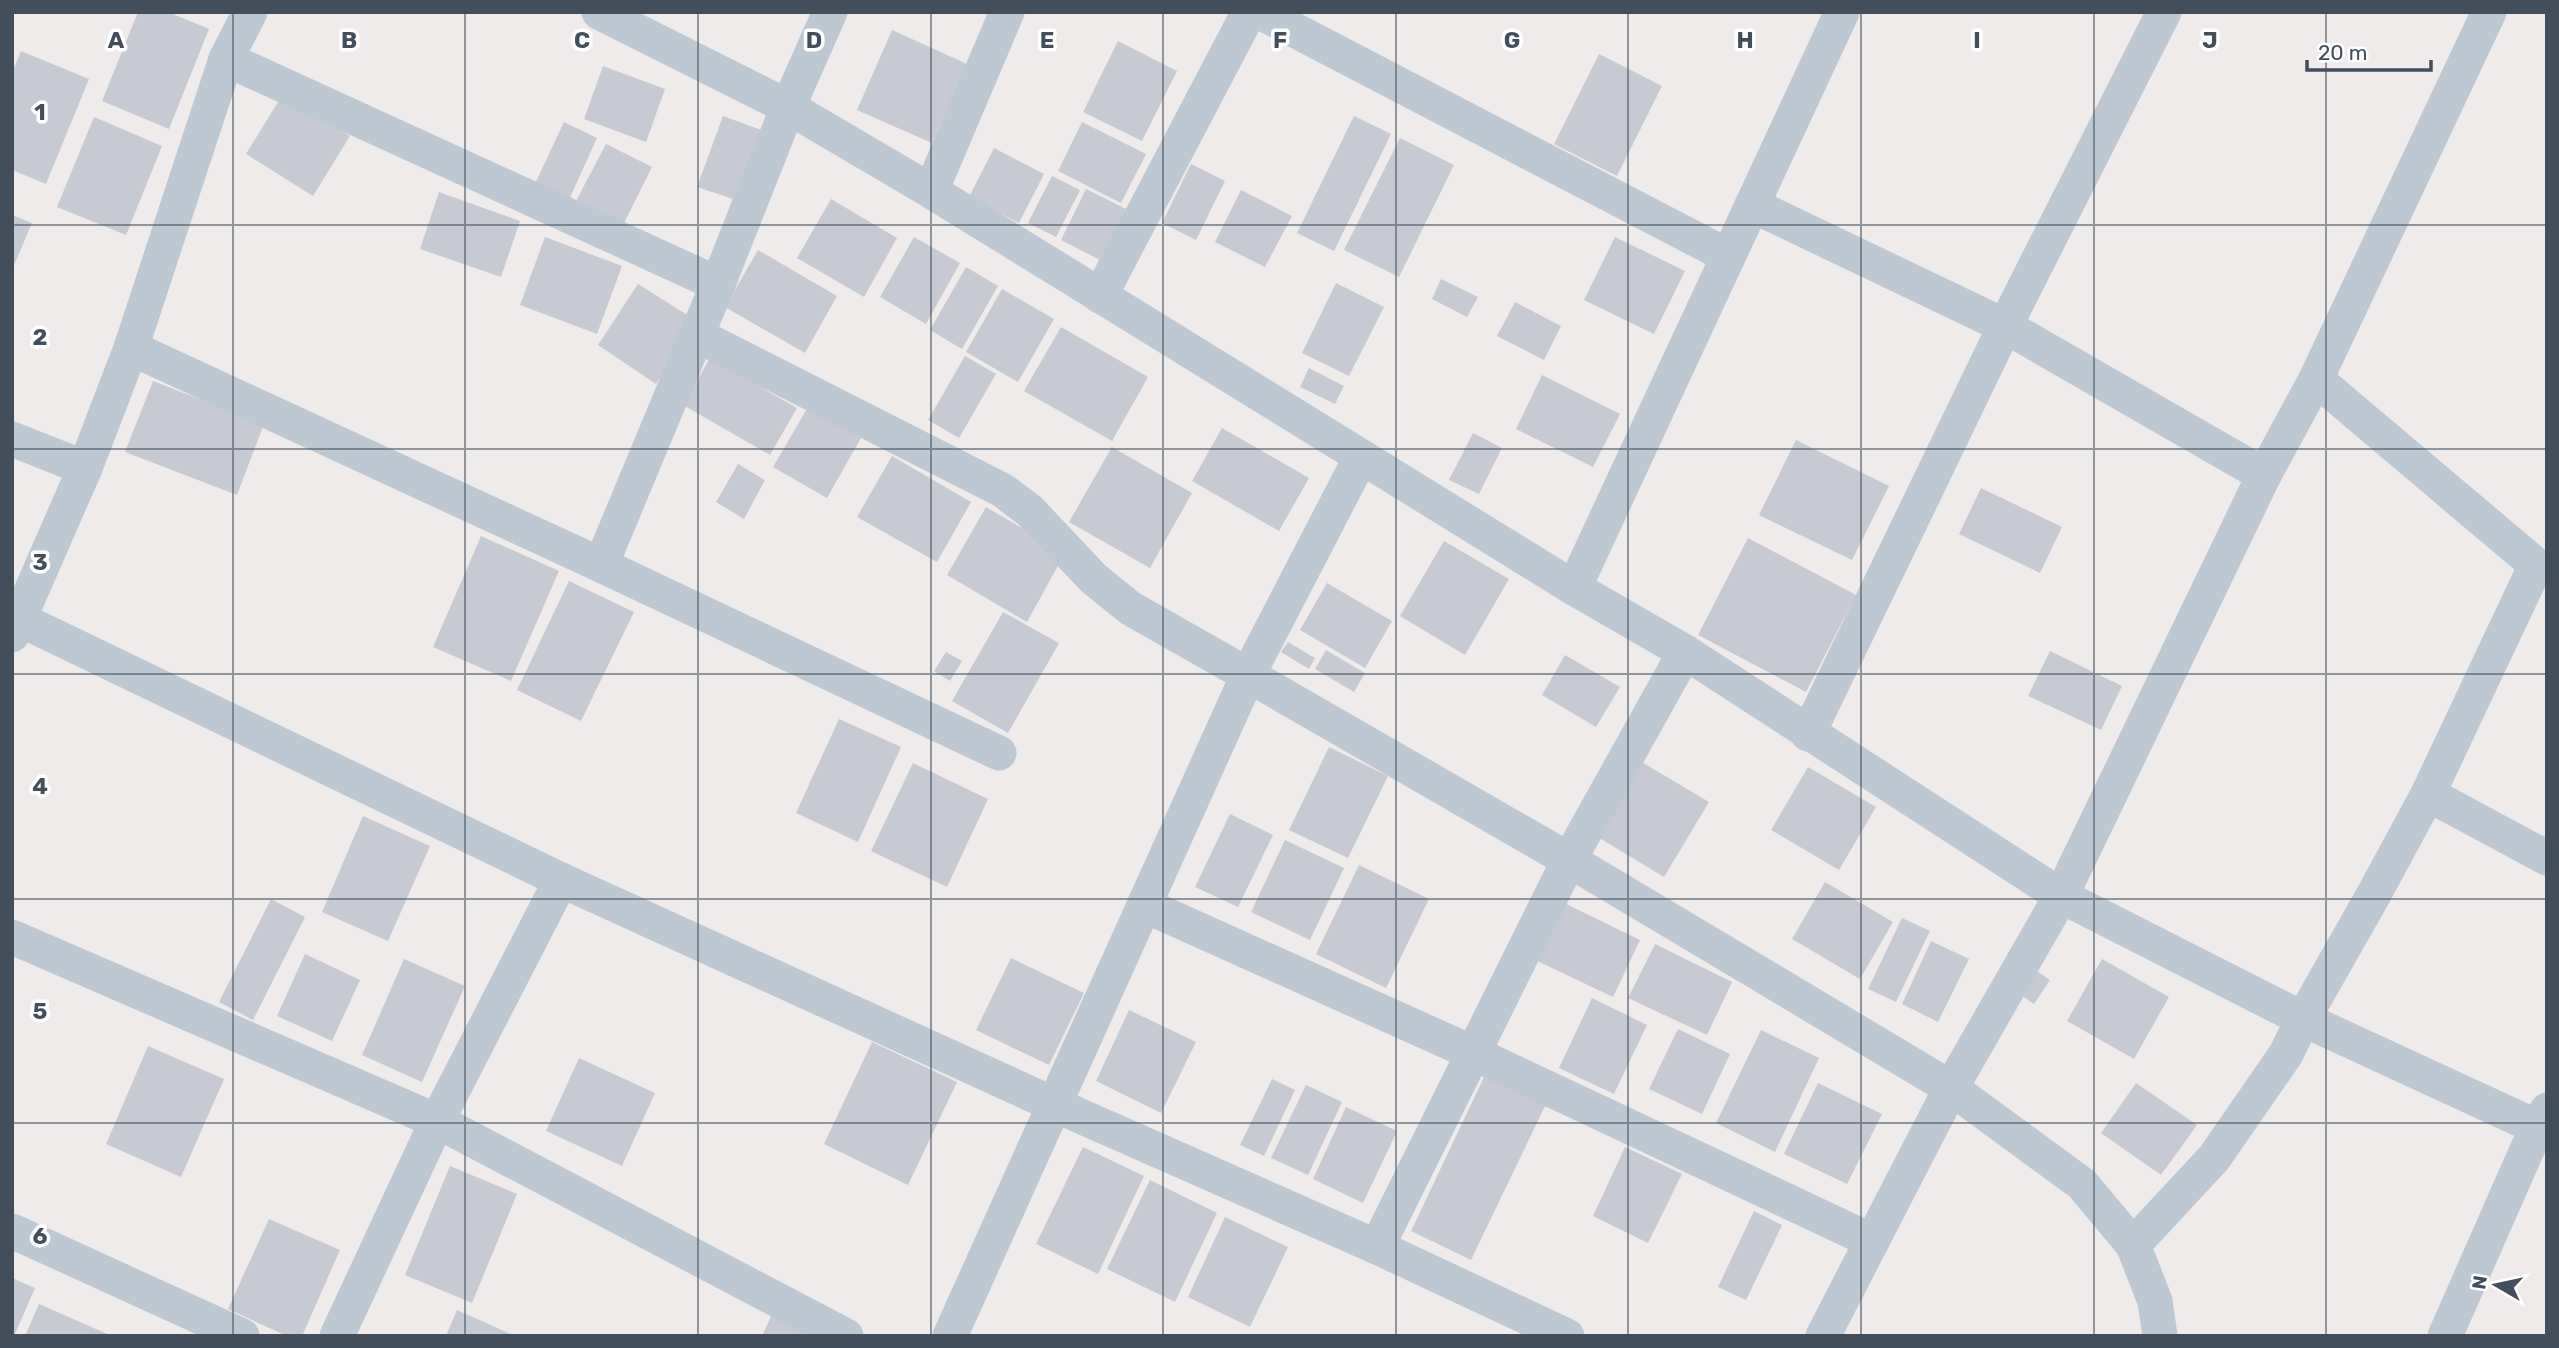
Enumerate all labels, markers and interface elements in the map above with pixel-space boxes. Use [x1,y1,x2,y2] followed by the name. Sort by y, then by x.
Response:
[108,26,125,54] text: A
[341,26,357,54] text: B
[574,26,590,54] text: C
[806,26,822,54] text: D
[1040,26,1054,54] text: E
[1273,26,1287,54] text: F
[1504,26,1520,54] text: G
[1736,26,1754,54] text: H
[1973,26,1981,54] text: I
[2202,26,2218,54] text: J
[2307,28,2431,72] scale bar
[2318,40,2367,65] text: 20 m
[34,98,46,126] text: 1
[33,323,47,351] text: 2
[32,548,48,576] text: 3
[32,772,48,800] text: 4
[33,997,48,1025] text: 5
[33,1222,48,1250] text: 6
[2461,1250,2531,1320] north arrow
[2467,1274,2492,1291] text: N

